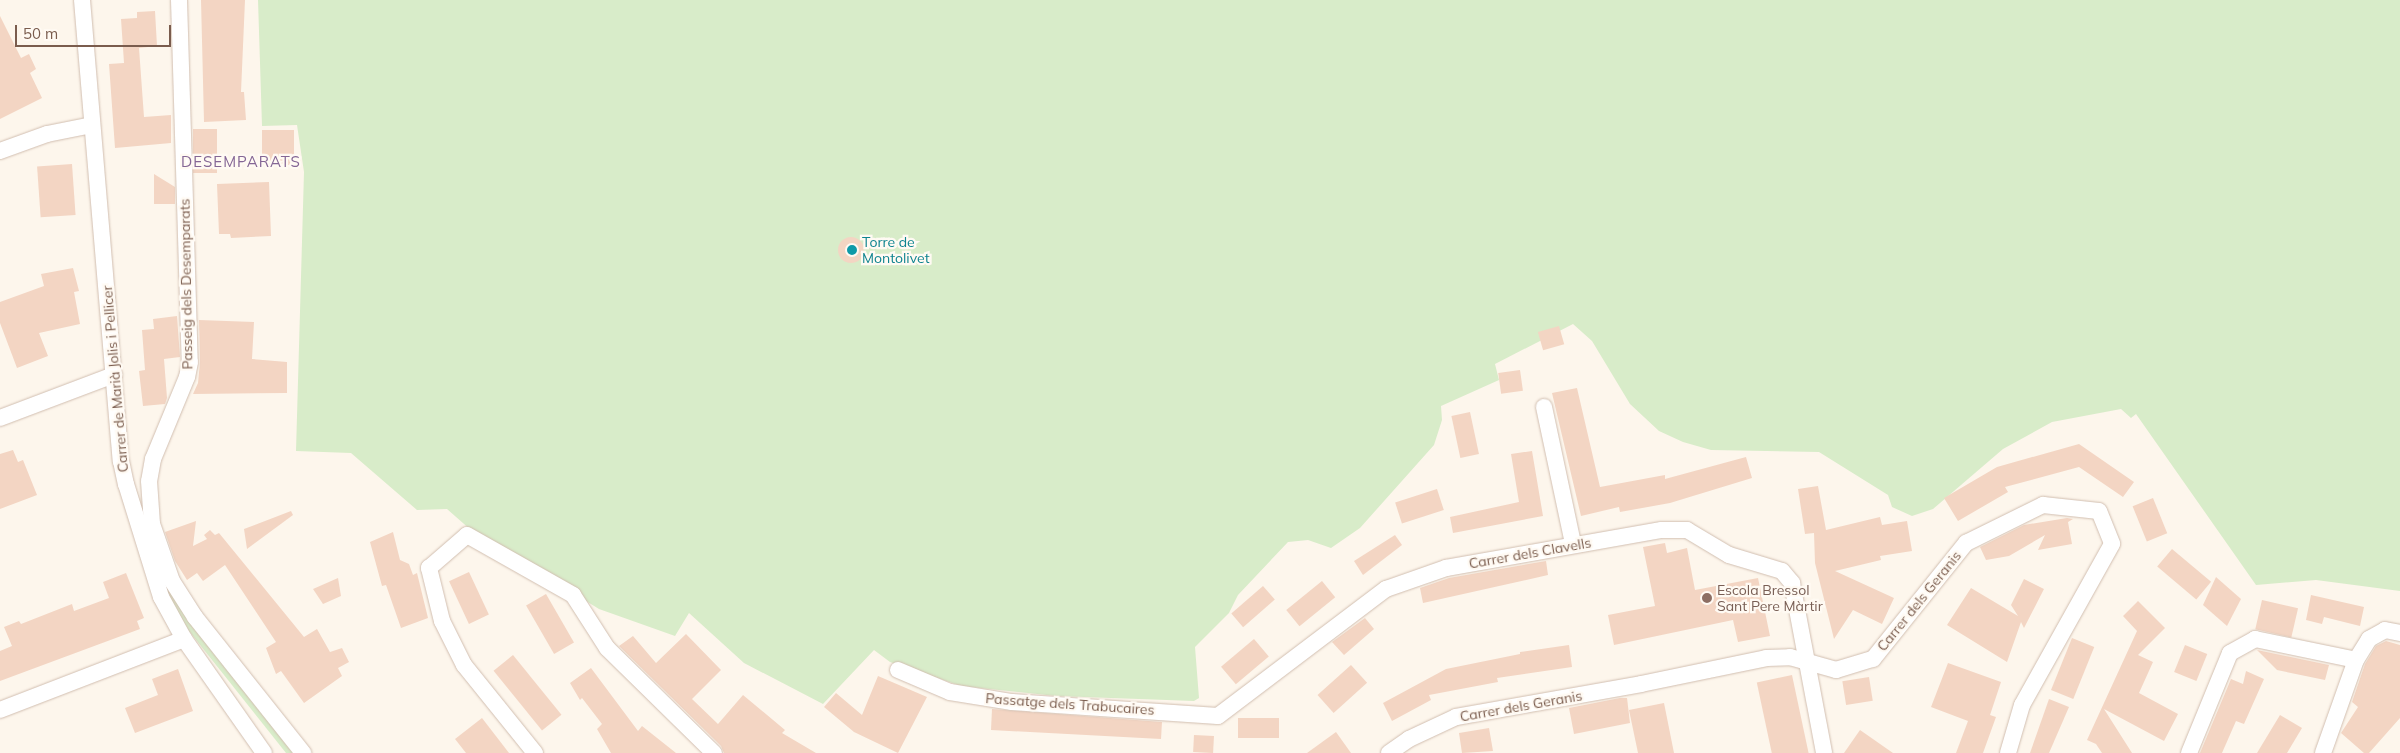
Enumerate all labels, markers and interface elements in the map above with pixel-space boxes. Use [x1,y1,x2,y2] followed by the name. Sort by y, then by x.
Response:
[18,15,174,47] scale bar
[23,24,58,43] text: 50 m
[180,153,302,171] district label: DESEMPARATS
[176,198,196,370] street label: Passeig dels Desemparats
[862,234,930,266] place label: Torre de Montolivet
[846,244,858,256] marker: Torre de Montolivet
[98,285,132,473] street label: Carrer de Marià Jolis i Pellicer
[1468,534,1592,572] street label: Carrer dels Clavells
[1873,548,1965,654] street label: Carrer dels Geranis
[1717,582,1823,614] place label: Escola Bressol Sant Pere Màrtir
[1701,592,1713,604] marker: Escola Bressol Sant Pere Màrtir
[1459,687,1583,725] street label: Carrer dels Geranis
[985,690,1155,718] street label: Passatge dels Trabucaires

